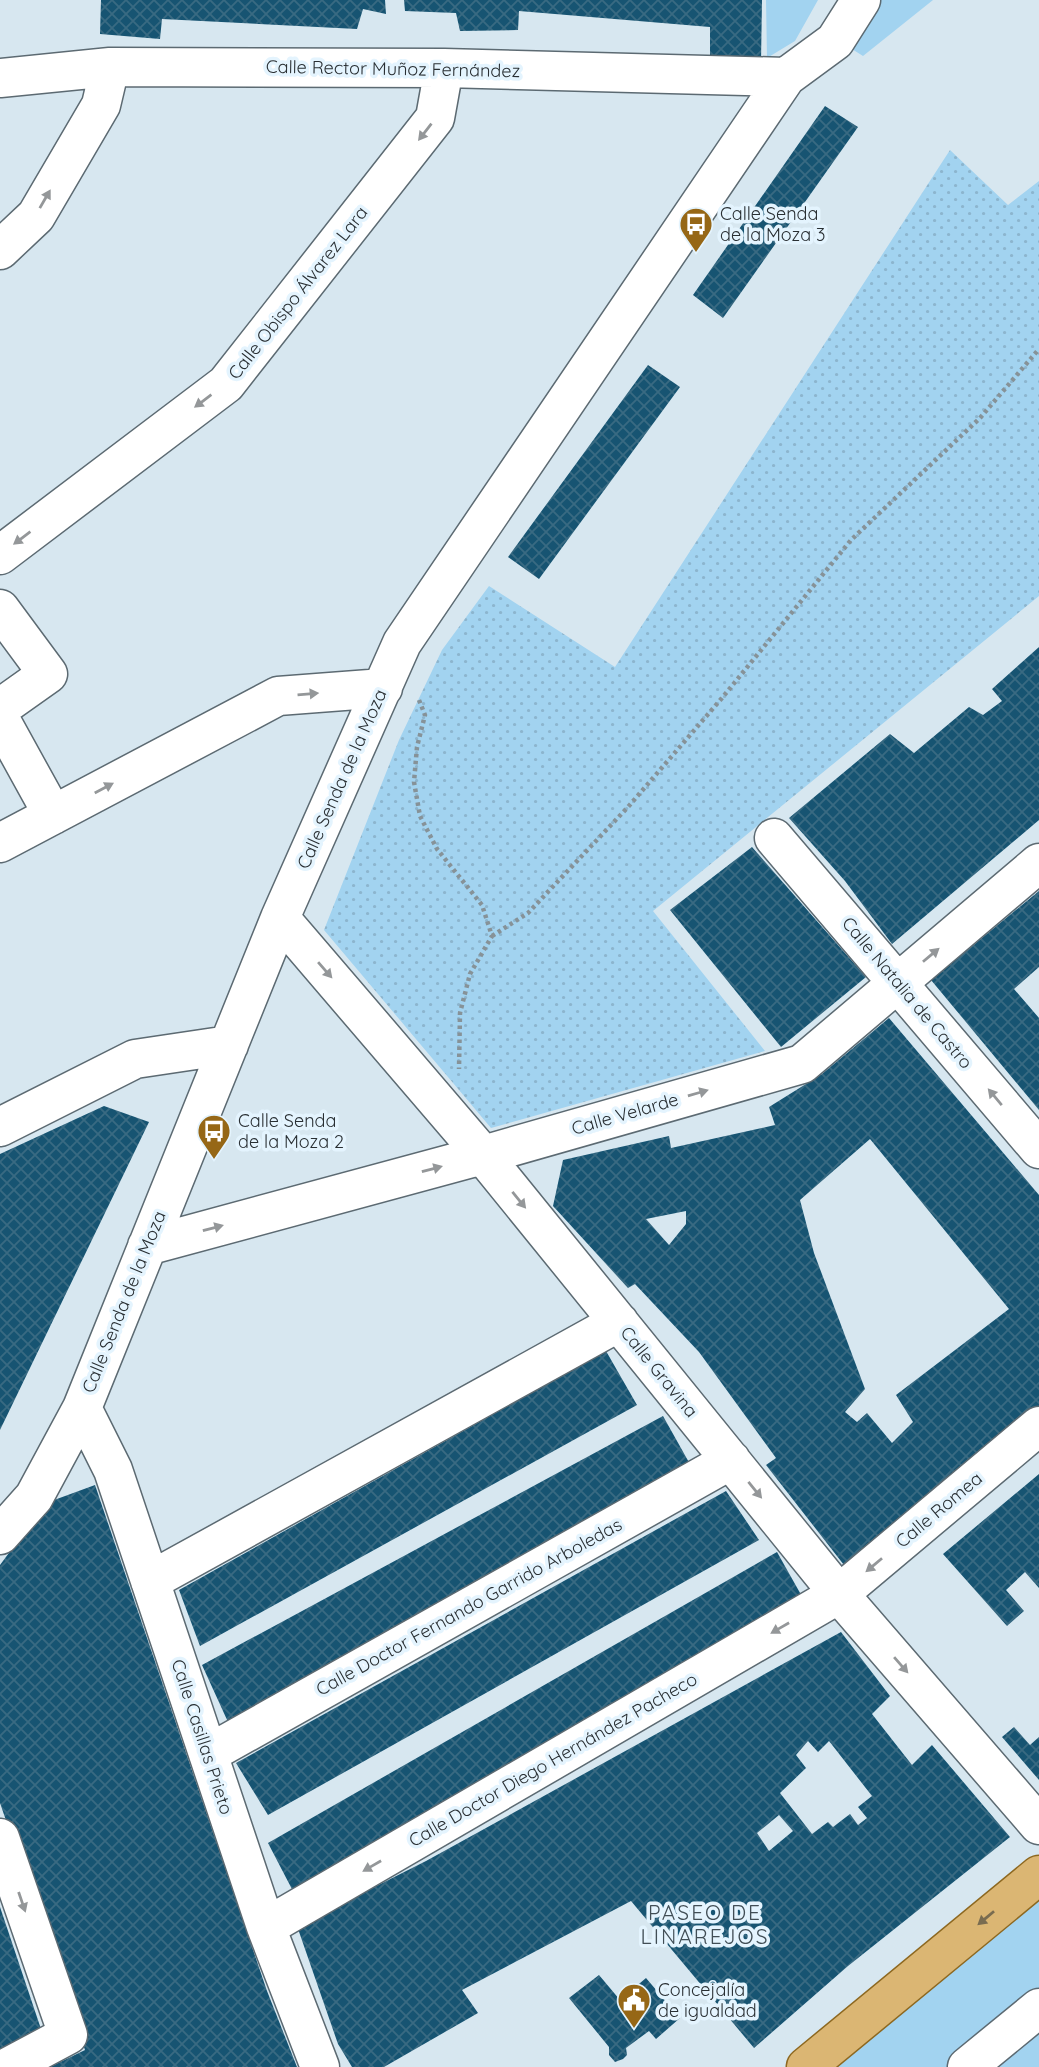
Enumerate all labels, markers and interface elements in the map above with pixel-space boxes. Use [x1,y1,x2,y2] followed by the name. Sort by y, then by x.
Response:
[266,55,520,82] street label: Calle Rector Muñoz Fernández
[418,123,433,140] one-way arrow
[39,190,52,209] one-way arrow
[223,201,372,384] street label: Calle Obispo Álvarez Lara
[720,202,825,246] place label: Calle Senda de la Moza 3
[677,205,715,254] bus stop icon: Calle Senda de la Moza 3
[195,394,213,409] one-way arrow
[13,531,31,546] one-way arrow
[292,685,392,872] street label: Calle Senda de la Moza
[298,688,320,699] one-way arrow
[94,783,114,794] one-way arrow
[837,912,978,1073] street label: Calle Natalia de Castro
[922,948,939,963] one-way arrow
[317,961,333,979] one-way arrow
[569,1087,681,1140] street label: Calle Velarde
[688,1088,709,1098] one-way arrow
[987,1088,1003,1106] one-way arrow
[238,1109,344,1153] place label: Calle Senda de la Moza 2
[195,1112,233,1161] bus stop icon: Calle Senda de la Moza 2
[422,1163,443,1173] one-way arrow
[512,1190,527,1208] one-way arrow
[76,1207,171,1396] street label: Calle Senda de la Moza
[203,1223,224,1233] one-way arrow
[616,1322,703,1422] street label: Calle Gravina
[891,1467,987,1553] street label: Calle Romea
[747,1482,762,1499] one-way arrow
[312,1513,626,1701] street label: Calle Doctor Fernando Garrido Arboledas
[865,1557,883,1572] one-way arrow
[771,1622,790,1634] one-way arrow
[167,1656,238,1817] street label: Calle Casillas Prieto
[893,1656,909,1674] one-way arrow
[404,1667,701,1852] street label: Calle Doctor Diego Hernández Pacheco
[362,1859,381,1872] one-way arrow
[17,1892,28,1913] one-way arrow
[641,1899,770,1949] district label: PASEO DE LINAREJOS
[978,1910,995,1925] one-way arrow
[658,1978,757,2022] place label: Concejalía de igualdad
[615,1981,653,2030] public building icon: Concejalía de igualdad

